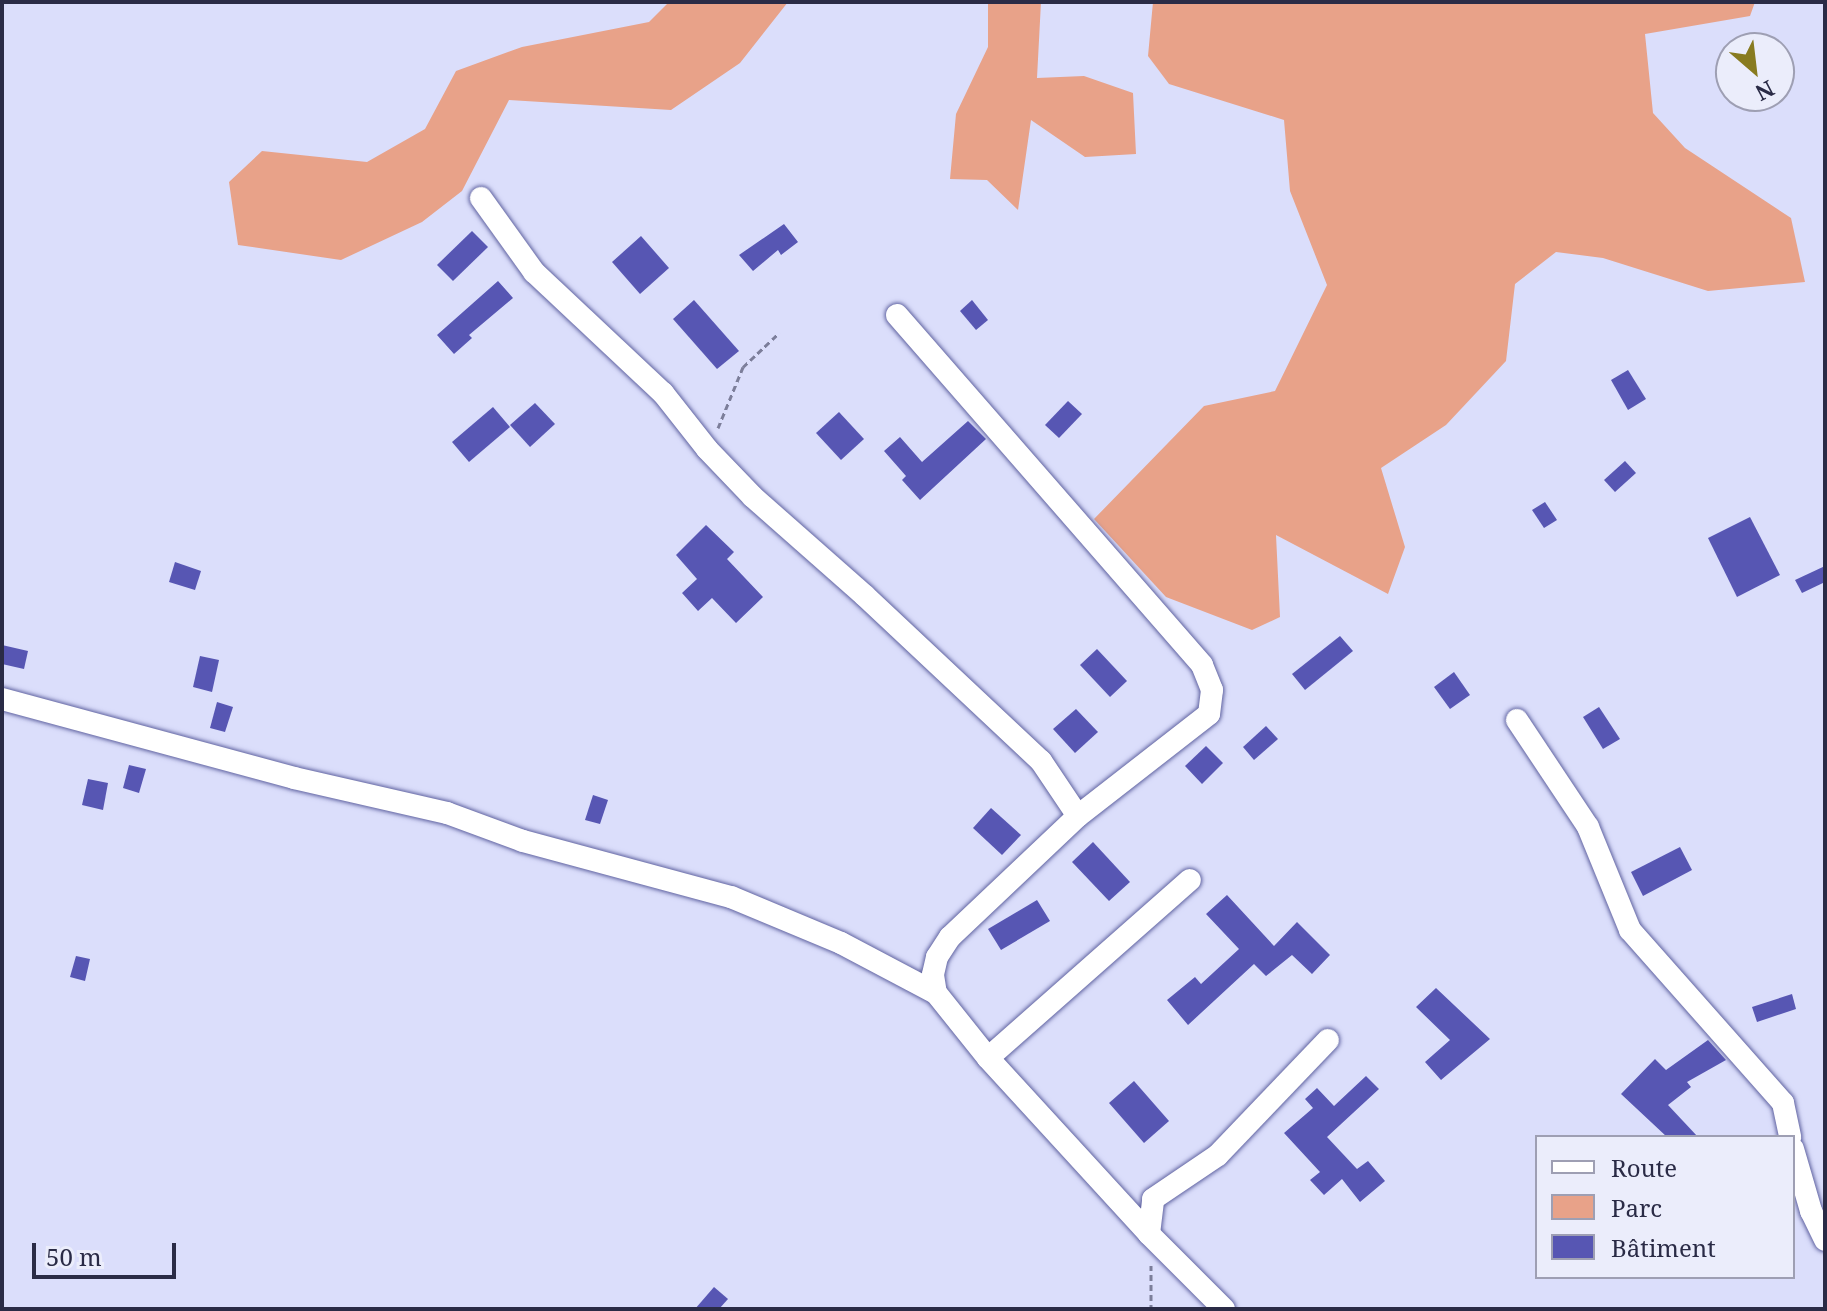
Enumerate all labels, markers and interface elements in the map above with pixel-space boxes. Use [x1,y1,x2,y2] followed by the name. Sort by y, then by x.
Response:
[1715,32,1795,112] north arrow
[1751,74,1780,109] text: N
[1535,1135,1795,1279] legend
[1611,1151,1677,1184] text: Route
[1611,1191,1662,1224] text: Parc
[36,1227,180,1277] scale bar
[1611,1231,1716,1264] text: Bâtiment
[46,1240,102,1273] text: 50 m

